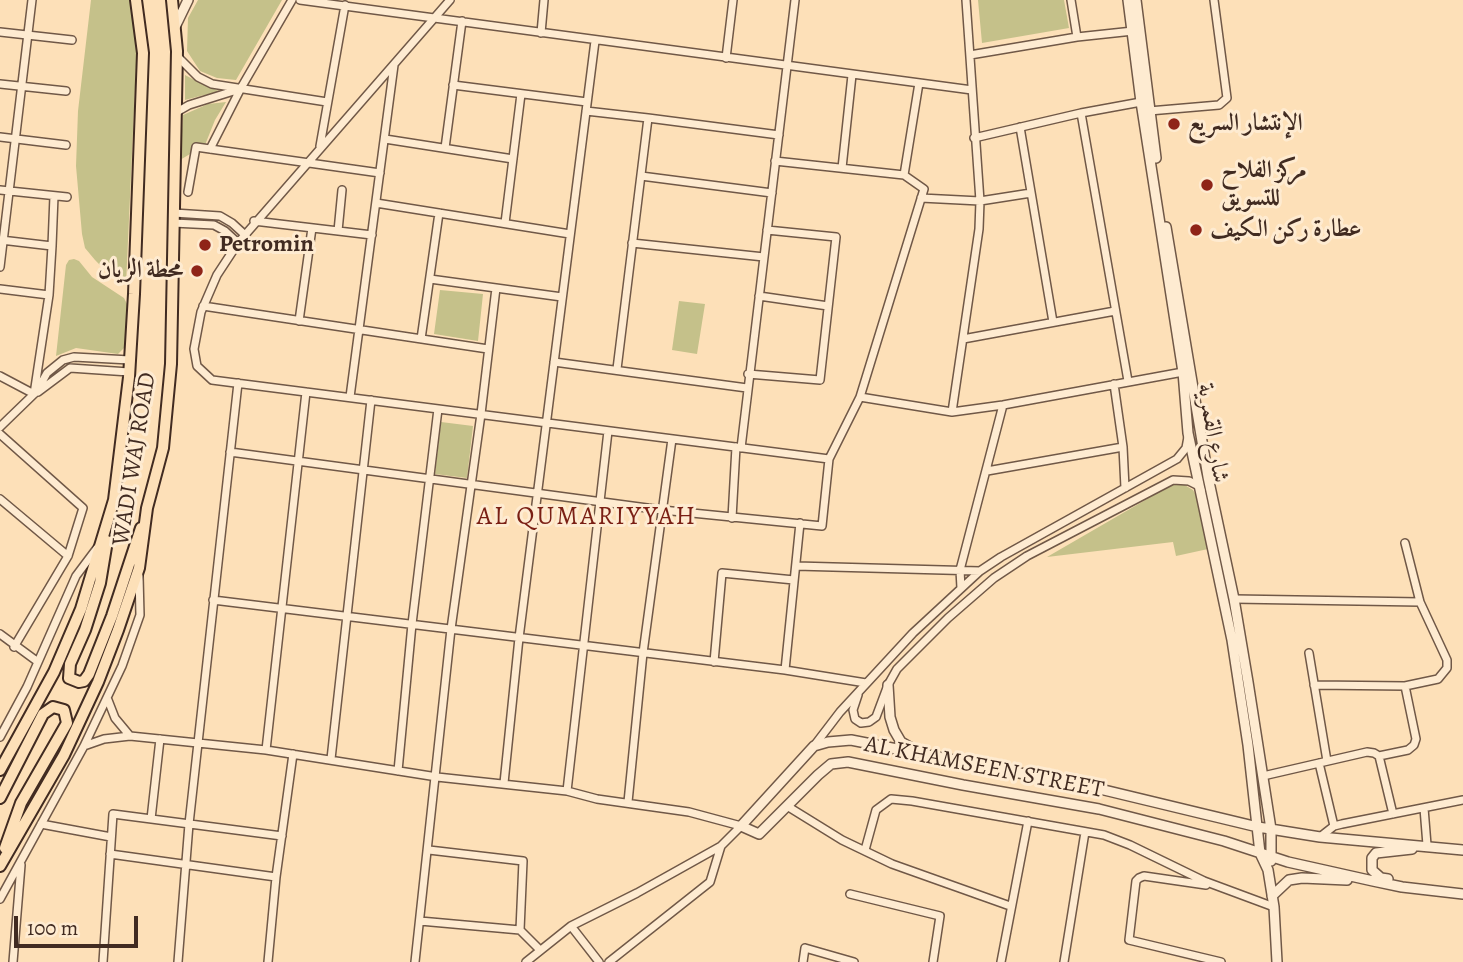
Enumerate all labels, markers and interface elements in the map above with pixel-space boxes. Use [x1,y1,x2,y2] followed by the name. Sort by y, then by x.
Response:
[1188,110,1303,138] place label: الإنتشار السريع
[1166,116,1182,132] marker: الإنتشار السريع
[1221,157,1307,213] place label: مركز الفلاح للتسويق
[1199,177,1215,193] marker: مركز الفلاح للتسويق
[1210,216,1362,244] place label: عطارة ركن الكيف
[1188,222,1204,238] marker: عطارة ركن الكيف
[219,231,314,259] place label: Petromin
[197,237,213,253] marker: Petromin
[98,257,183,285] place label: محطة الريان
[189,263,205,279] marker: محطة الريان
[107,370,163,548] street label: WADI WAJ ROAD
[1190,381,1234,485] street label: شارع القمرية
[478,502,696,534] district label: AL QUMARIYYAH
[862,731,1106,805] street label: AL KHAMSEEN STREET
[18,902,142,946] scale bar
[27,914,78,942] text: 100 m

